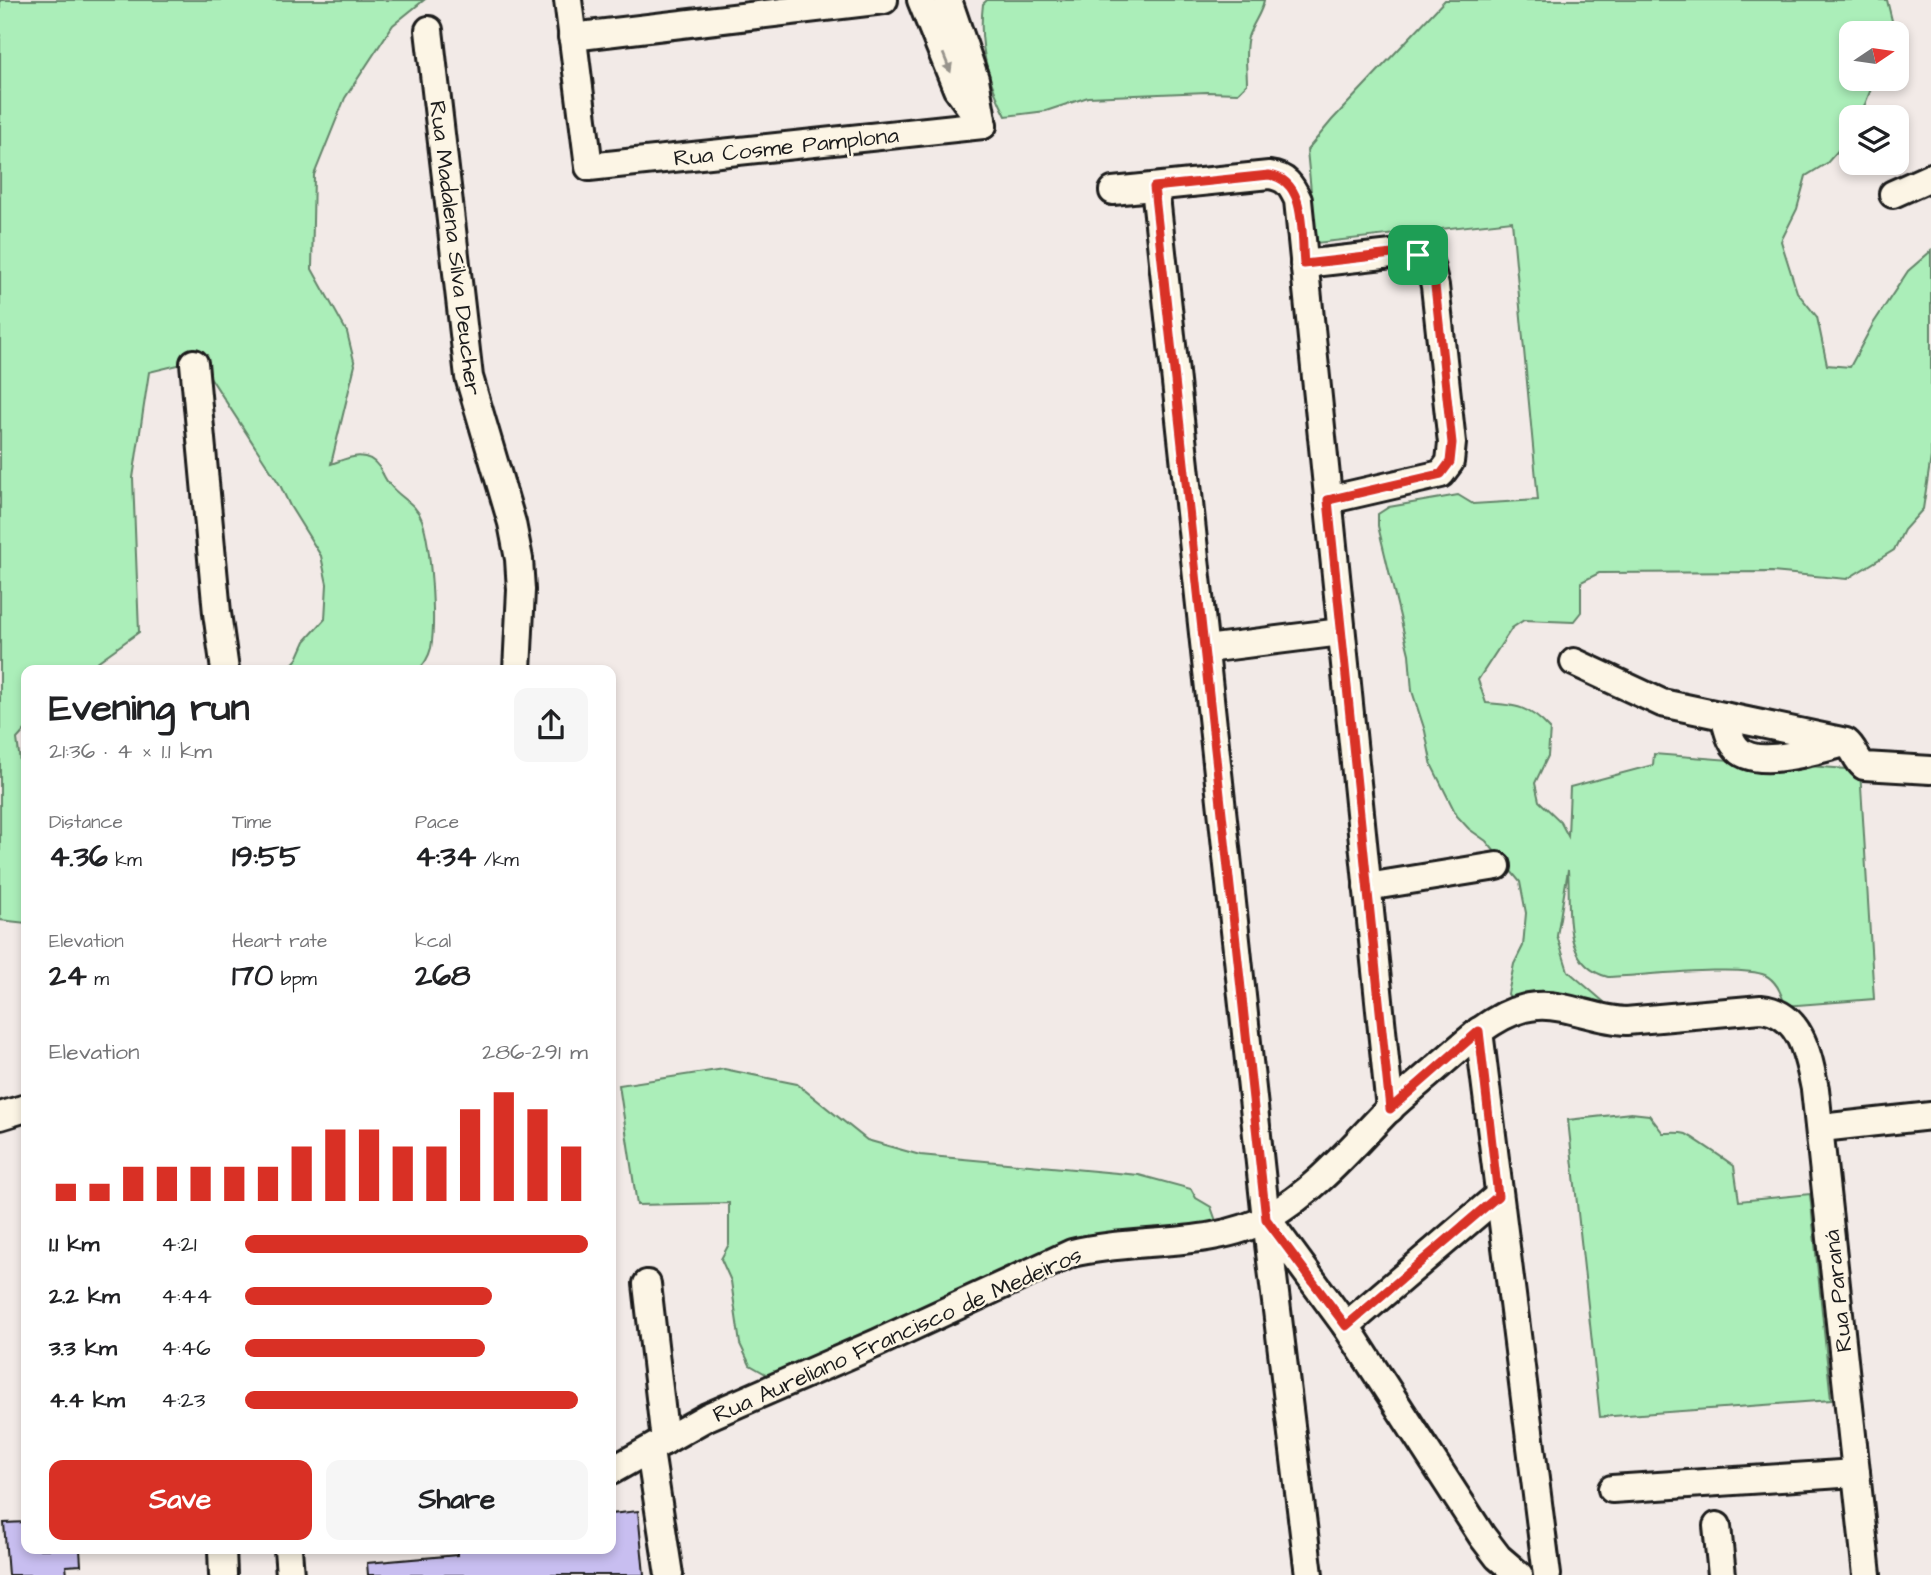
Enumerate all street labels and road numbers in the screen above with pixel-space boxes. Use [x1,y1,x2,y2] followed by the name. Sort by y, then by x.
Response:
[421,99,489,398] street label: Rua Madalena Silva Deucher
[672,119,901,175] street label: Rua Cosme Pamplona
[1816,1228,1860,1354] street label: Rua Paraná
[708,1239,1087,1431] street label: Rua Aureliano Francisco de Medeiros

